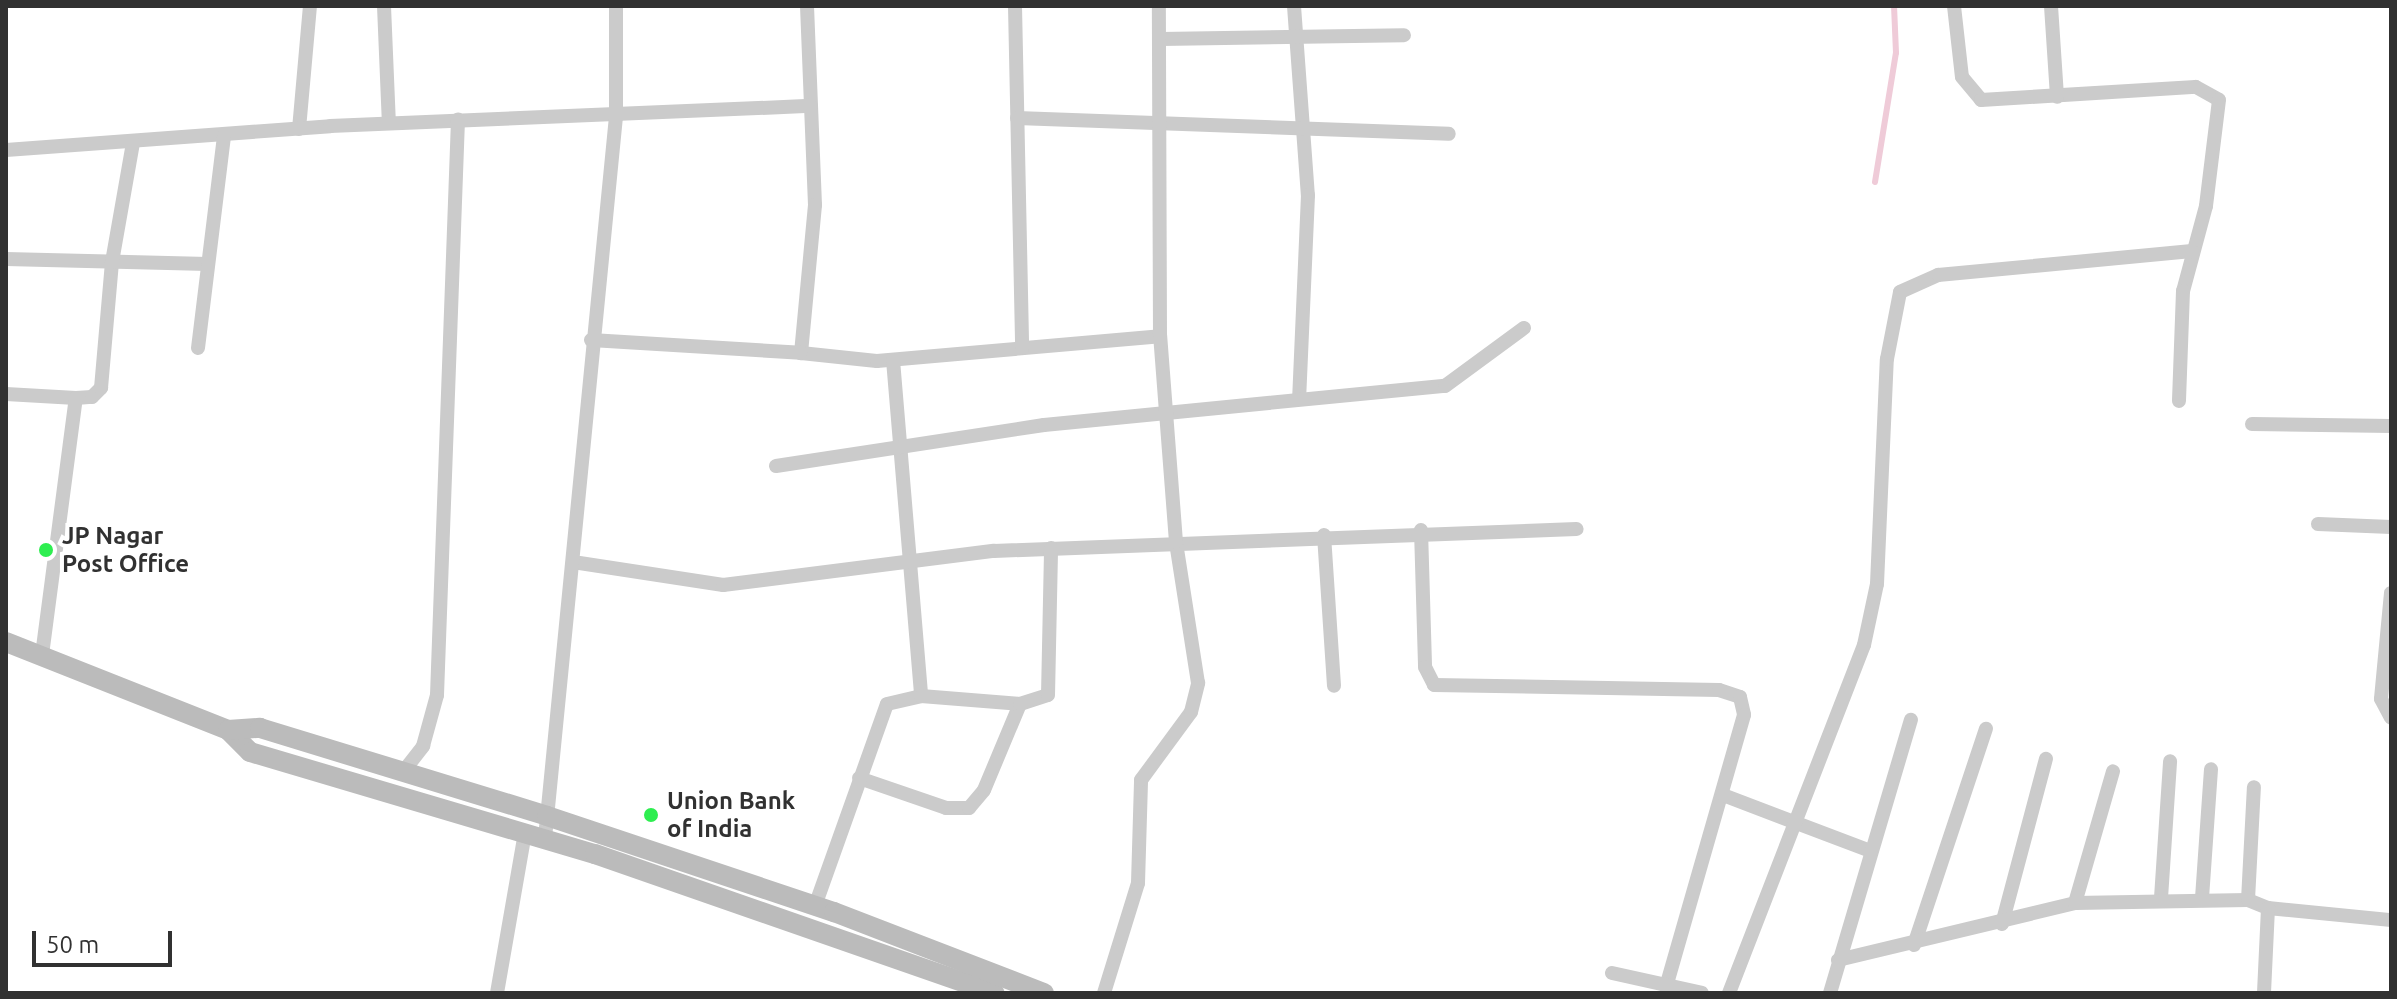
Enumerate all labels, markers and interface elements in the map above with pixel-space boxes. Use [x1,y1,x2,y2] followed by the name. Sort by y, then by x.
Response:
[62,522,189,578] place label: JP Nagar Post Office
[37,541,55,559] marker: JP Nagar Post Office
[667,787,795,843] place label: Union Bank of India
[642,806,660,824] marker: Union Bank of India
[36,915,176,965] scale bar
[46,931,99,958] text: 50 m

